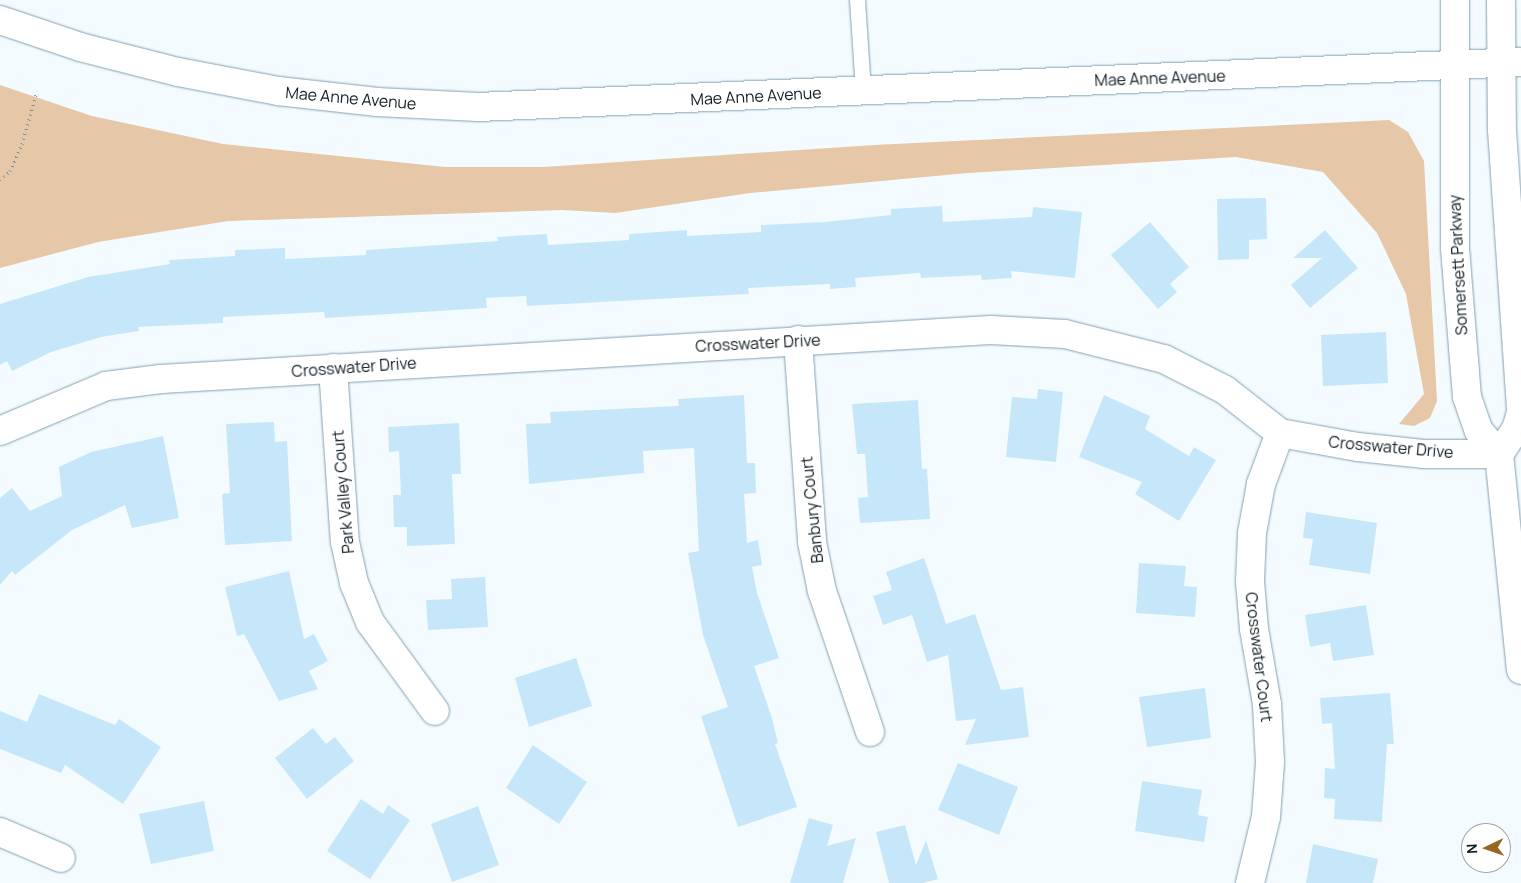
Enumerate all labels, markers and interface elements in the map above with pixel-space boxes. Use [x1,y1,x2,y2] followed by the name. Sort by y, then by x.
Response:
[1094,66,1226,90] street label: Mae Anne Avenue
[285,83,417,113] street label: Mae Anne Avenue
[690,83,822,109] street label: Mae Anne Avenue
[1445,194,1471,336] street label: Somersett Parkway
[695,330,821,356] street label: Crosswater Drive
[291,353,417,381] street label: Crosswater Drive
[328,429,358,555] street label: Park Valley Court
[1328,432,1454,462] street label: Crosswater Drive
[797,456,827,564] street label: Banbury Court
[1242,591,1276,723] street label: Crosswater Court
[1461,823,1511,873] north arrow
[1462,843,1481,854] text: N

